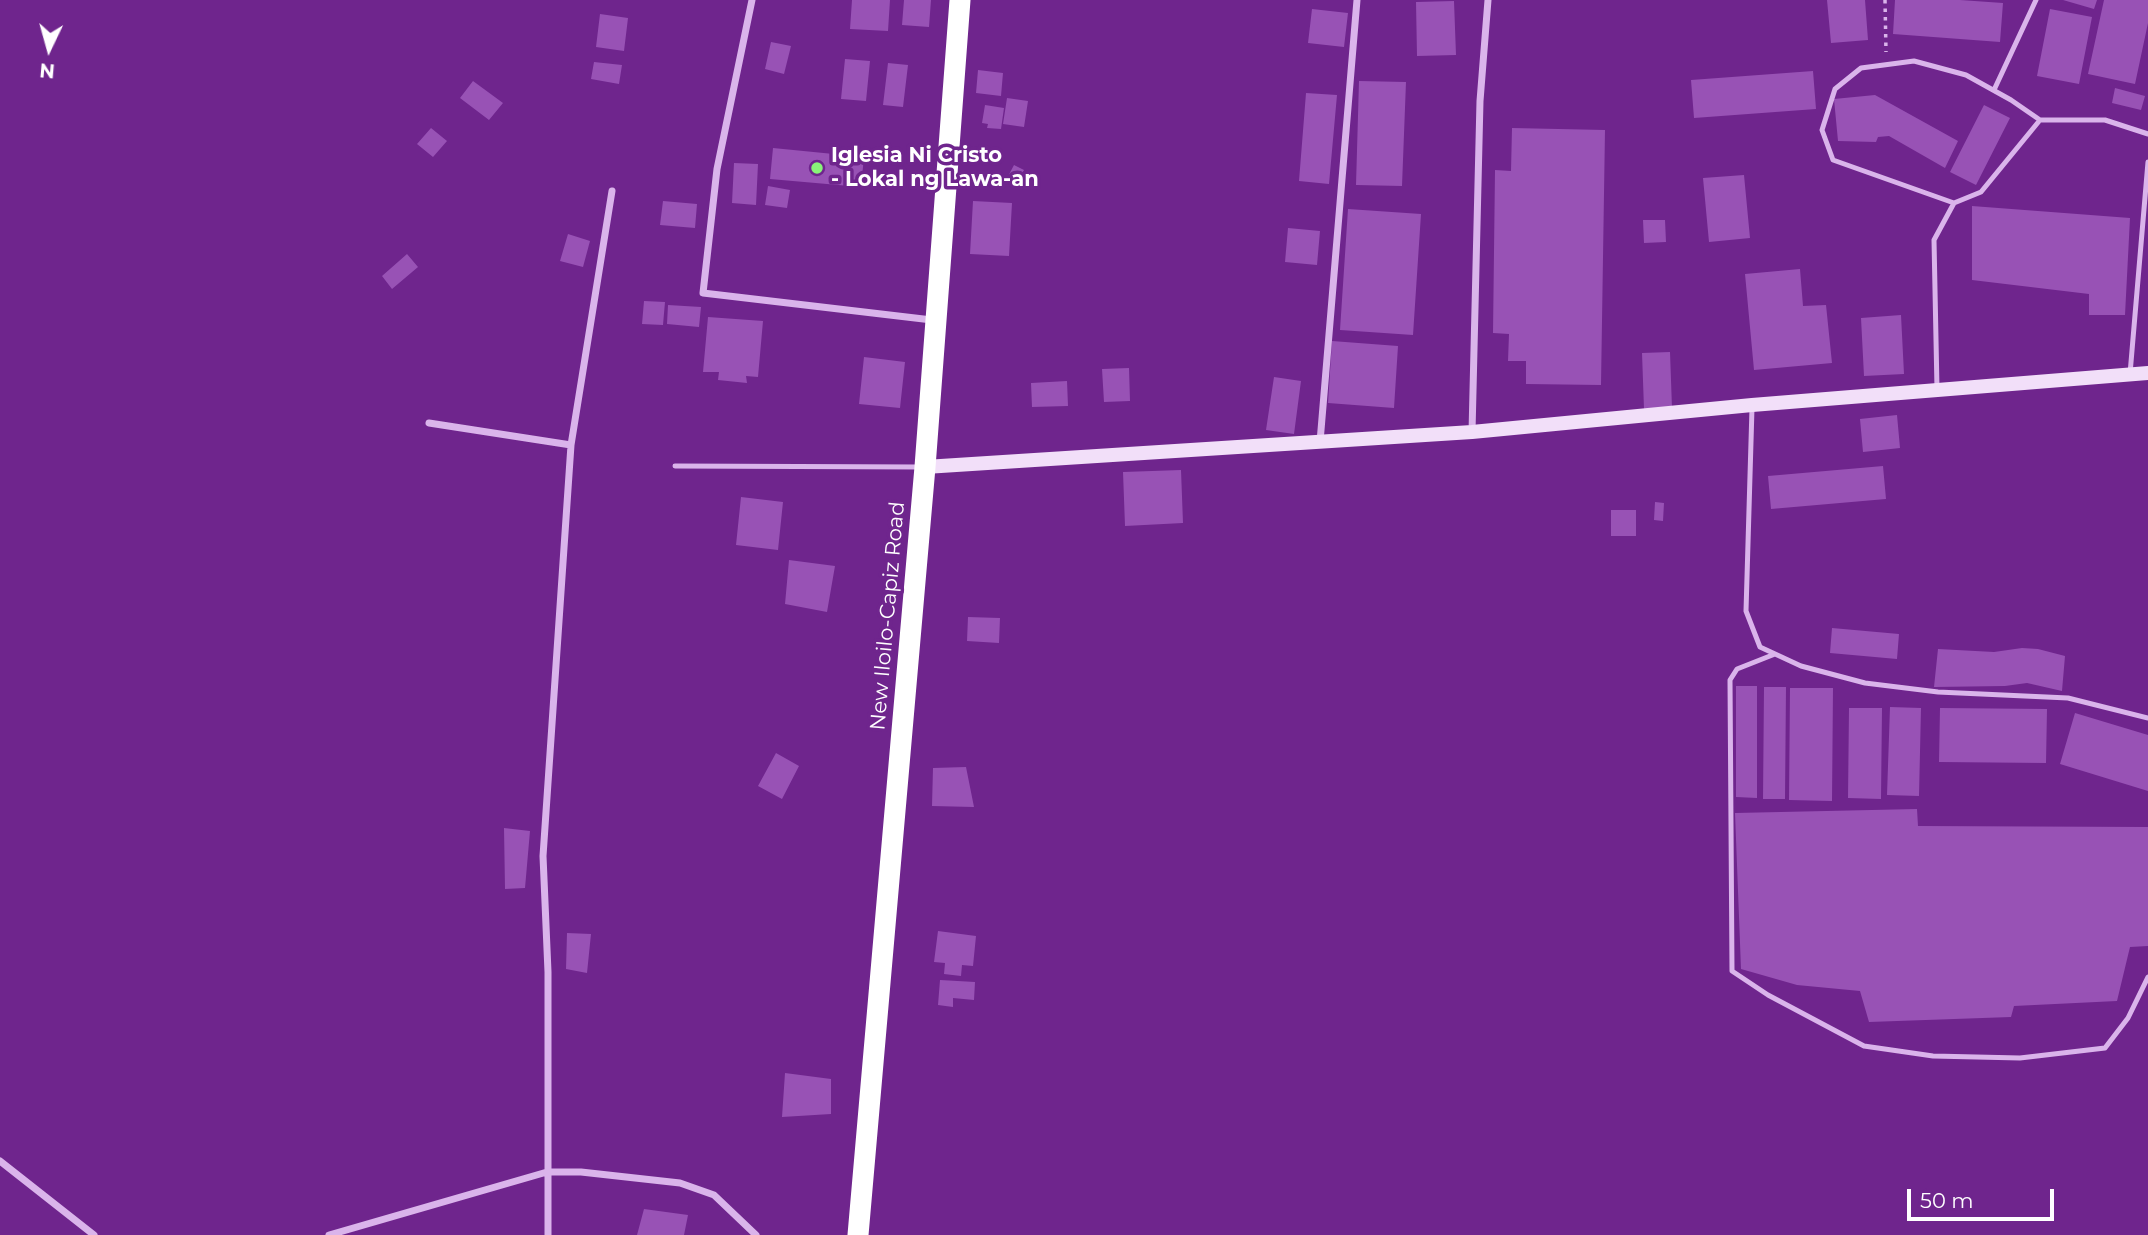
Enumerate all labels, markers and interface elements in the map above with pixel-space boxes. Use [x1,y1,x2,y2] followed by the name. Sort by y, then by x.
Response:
[14,14,84,84] north arrow
[38,58,56,83] text: N
[831,143,1039,193] place label: Iglesia Ni Cristo - Lokal ng Lawa-an
[809,160,825,176] marker: Iglesia Ni Cristo - Lokal ng Lawa-an
[865,501,911,731] street label: New Iloilo-Capiz Road
[1910,1176,2057,1220] scale bar
[1920,1188,1974,1213] text: 50 m

